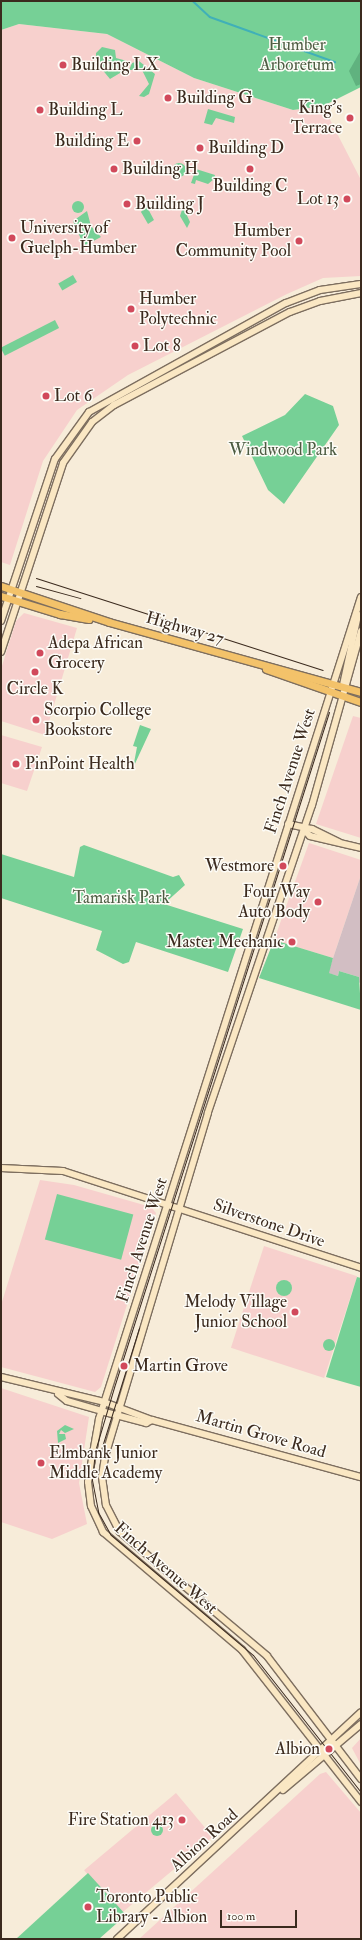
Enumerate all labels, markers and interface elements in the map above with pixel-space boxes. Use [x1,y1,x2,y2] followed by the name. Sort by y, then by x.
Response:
[260,35,334,75] park label: Humber Arboretum
[71,55,159,75] place label: Building LX
[58,60,68,70] marker: Building LX
[176,88,253,108] place label: Building G
[163,93,173,103] marker: Building G
[291,98,342,138] place label: King’s Terrace
[48,100,123,120] place label: Building L
[35,105,45,115] marker: Building L
[345,113,355,123] marker: King’s Terrace
[54,131,129,151] place label: Building E
[132,136,142,146] marker: Building E
[208,138,284,158] place label: Building D
[195,143,205,153] marker: Building D
[122,159,198,179] place label: Building H
[109,164,119,174] marker: Building H
[245,164,255,174] marker: Building C
[213,176,287,196] place label: Building C
[297,189,339,209] place label: Lot 13
[135,194,204,214] place label: Building J
[342,194,352,204] marker: Lot 13
[122,199,132,209] marker: Building J
[20,218,137,258] place label: University of Guelph-Humber
[175,221,291,261] place label: Humber Community Pool
[7,233,17,243] marker: University of Guelph-Humber
[294,236,304,246] marker: Humber Community Pool
[139,289,217,329] place label: Humber Polytechnic
[126,304,136,314] marker: Humber Polytechnic
[143,336,181,356] place label: Lot 8
[130,341,140,351] marker: Lot 8
[54,386,92,406] place label: Lot 6
[41,391,51,401] marker: Lot 6
[229,440,337,460] park label: Windwood Park
[144,607,226,649] street label: Highway 27
[48,633,143,673] place label: Adepa African Grocery
[35,648,45,658] marker: Adepa African Grocery
[30,667,40,677] marker: Circle K
[7,679,63,699] place label: Circle K
[44,700,151,740] place label: Scorpio College Bookstore
[260,706,320,836] street label: Finch Avenue West
[31,715,41,725] marker: Scorpio College Bookstore
[25,754,135,774] place label: PinPoint Health
[10,758,22,770] marker: PinPoint Health
[205,856,274,876] place label: Westmore
[277,860,289,872] marker: Westmore
[238,882,310,922] place label: Four Way Auto Body
[72,888,170,908] park label: Tamarisk Park
[313,897,323,907] marker: Four Way Auto Body
[166,932,284,952] place label: Master Mechanic
[287,937,297,947] marker: Master Mechanic
[112,1175,172,1305] street label: Finch Avenue West
[211,1194,327,1252] street label: Silverstone Drive
[184,1292,287,1332] place label: Melody Village Junior School
[290,1307,300,1317] marker: Melody Village Junior School
[133,1356,228,1376] place label: Martin Grove
[118,1360,130,1372] marker: Martin Grove
[194,1406,328,1462] street label: Martin Grove Road
[49,1443,162,1483] place label: Elmbank Junior Middle Academy
[36,1458,46,1468] marker: Elmbank Junior Middle Academy
[110,1518,222,1618] street label: Finch Avenue West
[275,1739,320,1759] place label: Albion
[323,1743,335,1755] marker: Albion
[166,1804,242,1876] street label: Albion Road
[68,1810,174,1830] place label: Fire Station 413
[177,1815,187,1825] marker: Fire Station 413
[96,1887,207,1927] place label: Toronto Public Library - Albion
[83,1902,93,1912] marker: Toronto Public Library - Albion
[222,1902,299,1928] scale bar
[227,1909,255,1924] text: 100 m

